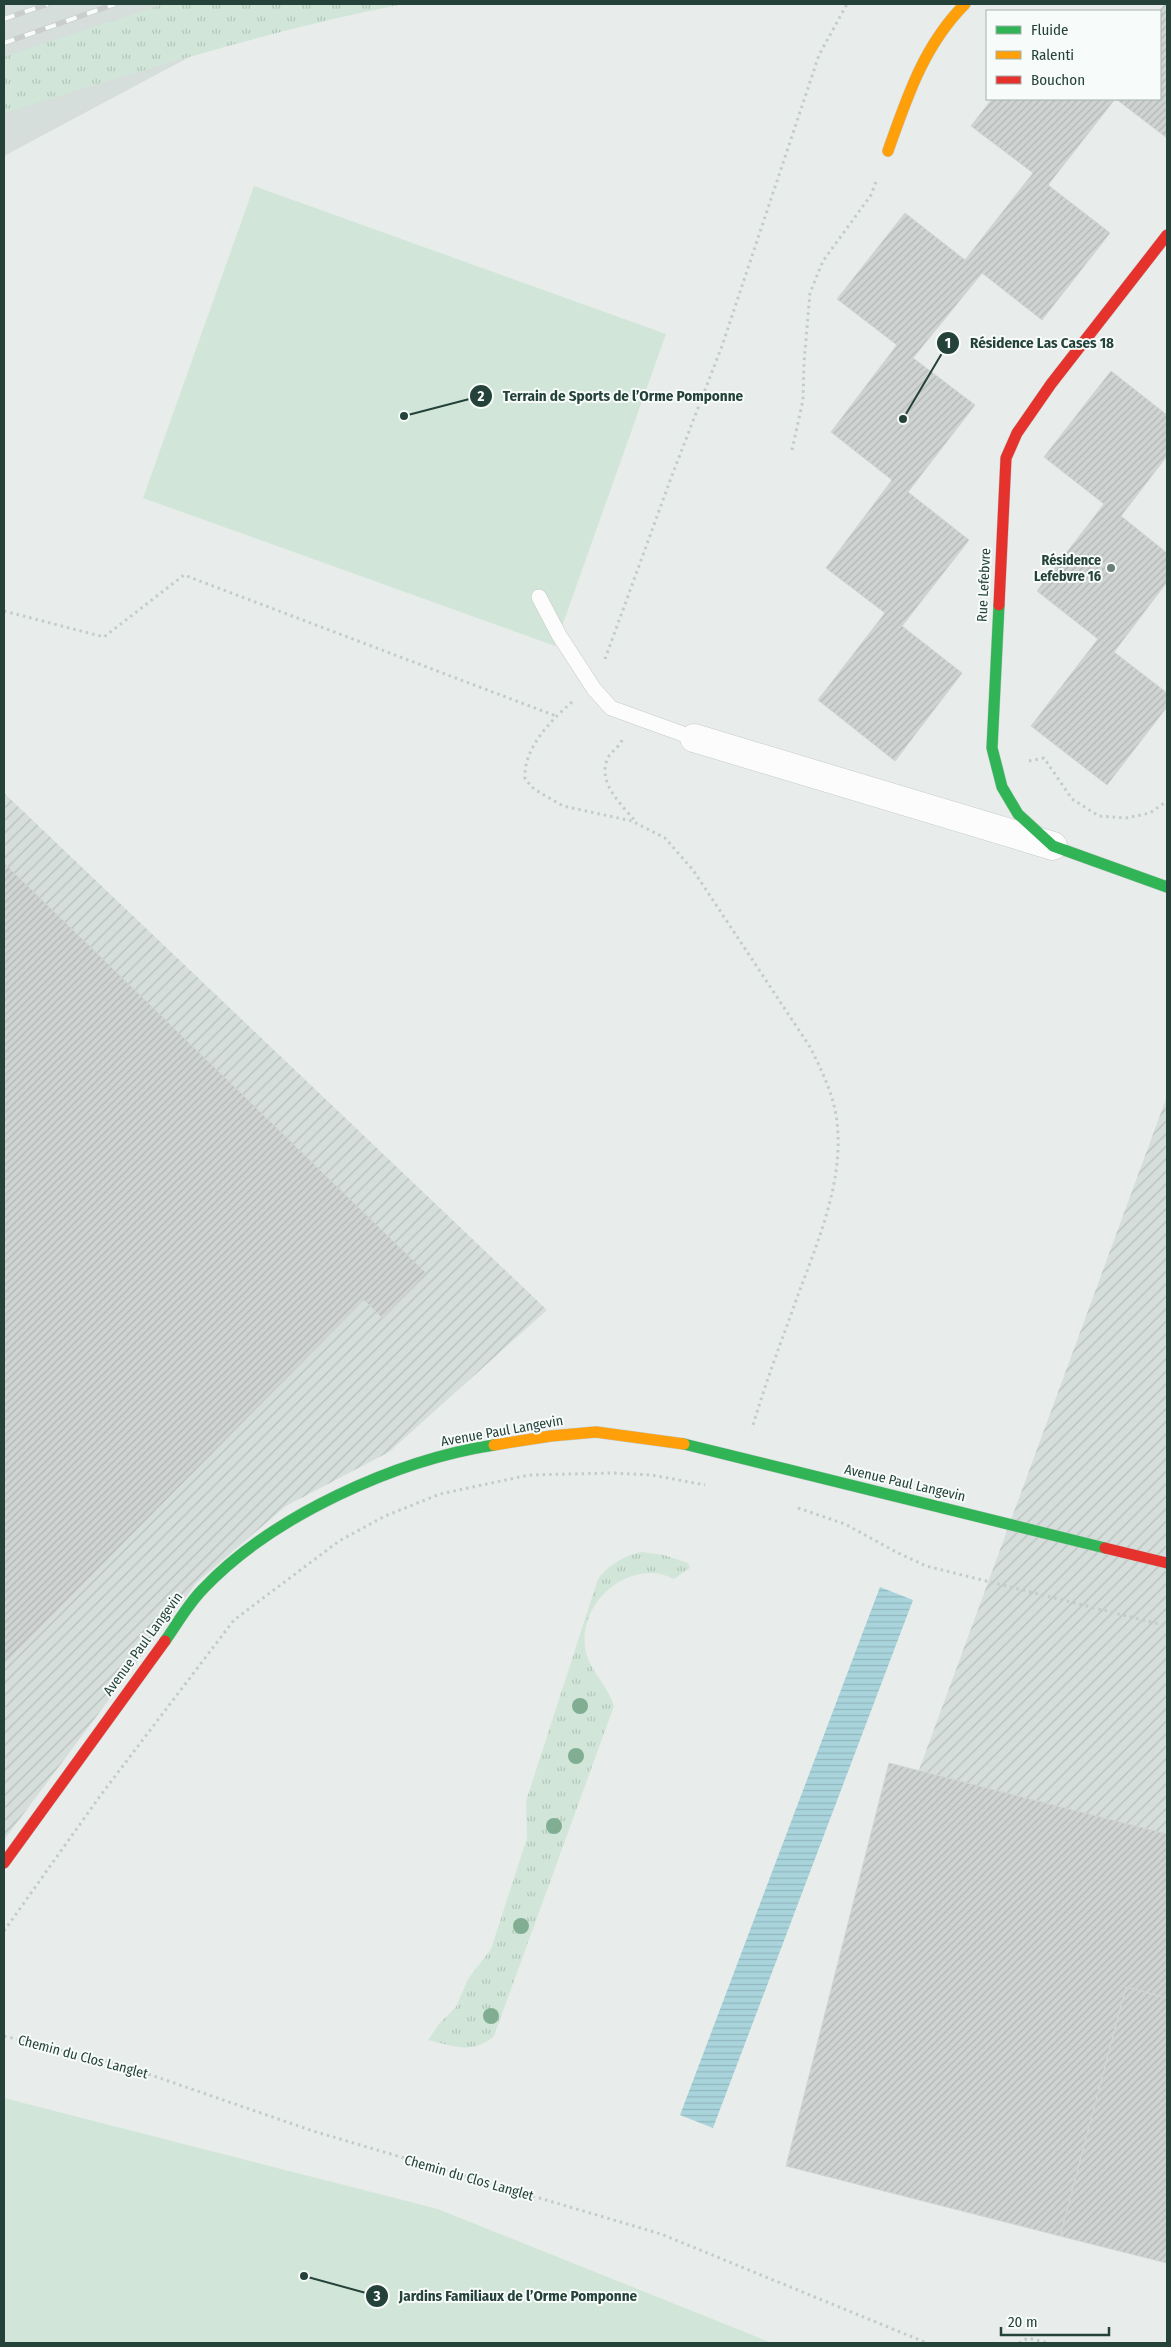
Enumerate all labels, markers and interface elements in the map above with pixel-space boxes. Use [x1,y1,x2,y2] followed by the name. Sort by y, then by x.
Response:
[986,10,1161,100] legend
[1031,21,1068,39] text: Fluide
[1031,46,1074,64] text: Ralenti
[1031,71,1085,89] text: Bouchon
[935,328,1124,358] callout: Résidence Las Cases 18
[945,334,951,352] text: 1
[970,334,1114,352] text: Résidence Las Cases 18
[468,381,753,411] callout: Terrain de Sports de l’Orme Pomponne
[477,387,485,405] text: 2
[503,387,744,405] text: Terrain de Sports de l’Orme Pomponne
[974,547,994,622] street label: Rue Lefebvre
[1034,552,1101,585] place label: Résidence Lefebvre 16
[1105,562,1117,574] marker: Résidence Lefebvre 16
[440,1412,564,1450] street label: Avenue Paul Langevin
[843,1461,967,1505] street label: Avenue Paul Langevin
[100,1589,186,1699] street label: Avenue Paul Langevin
[16,2031,150,2083] street label: Chemin du Clos Langlet
[402,2151,536,2205] street label: Chemin du Clos Langlet
[364,2281,647,2311] callout: Jardins Familiaux de l’Orme Pomponne
[372,2287,381,2305] text: 3
[398,2287,638,2305] text: Jardins Familiaux de l’Orme Pomponne
[1001,2304,1108,2336] scale bar
[1008,2313,1038,2331] text: 20 m

